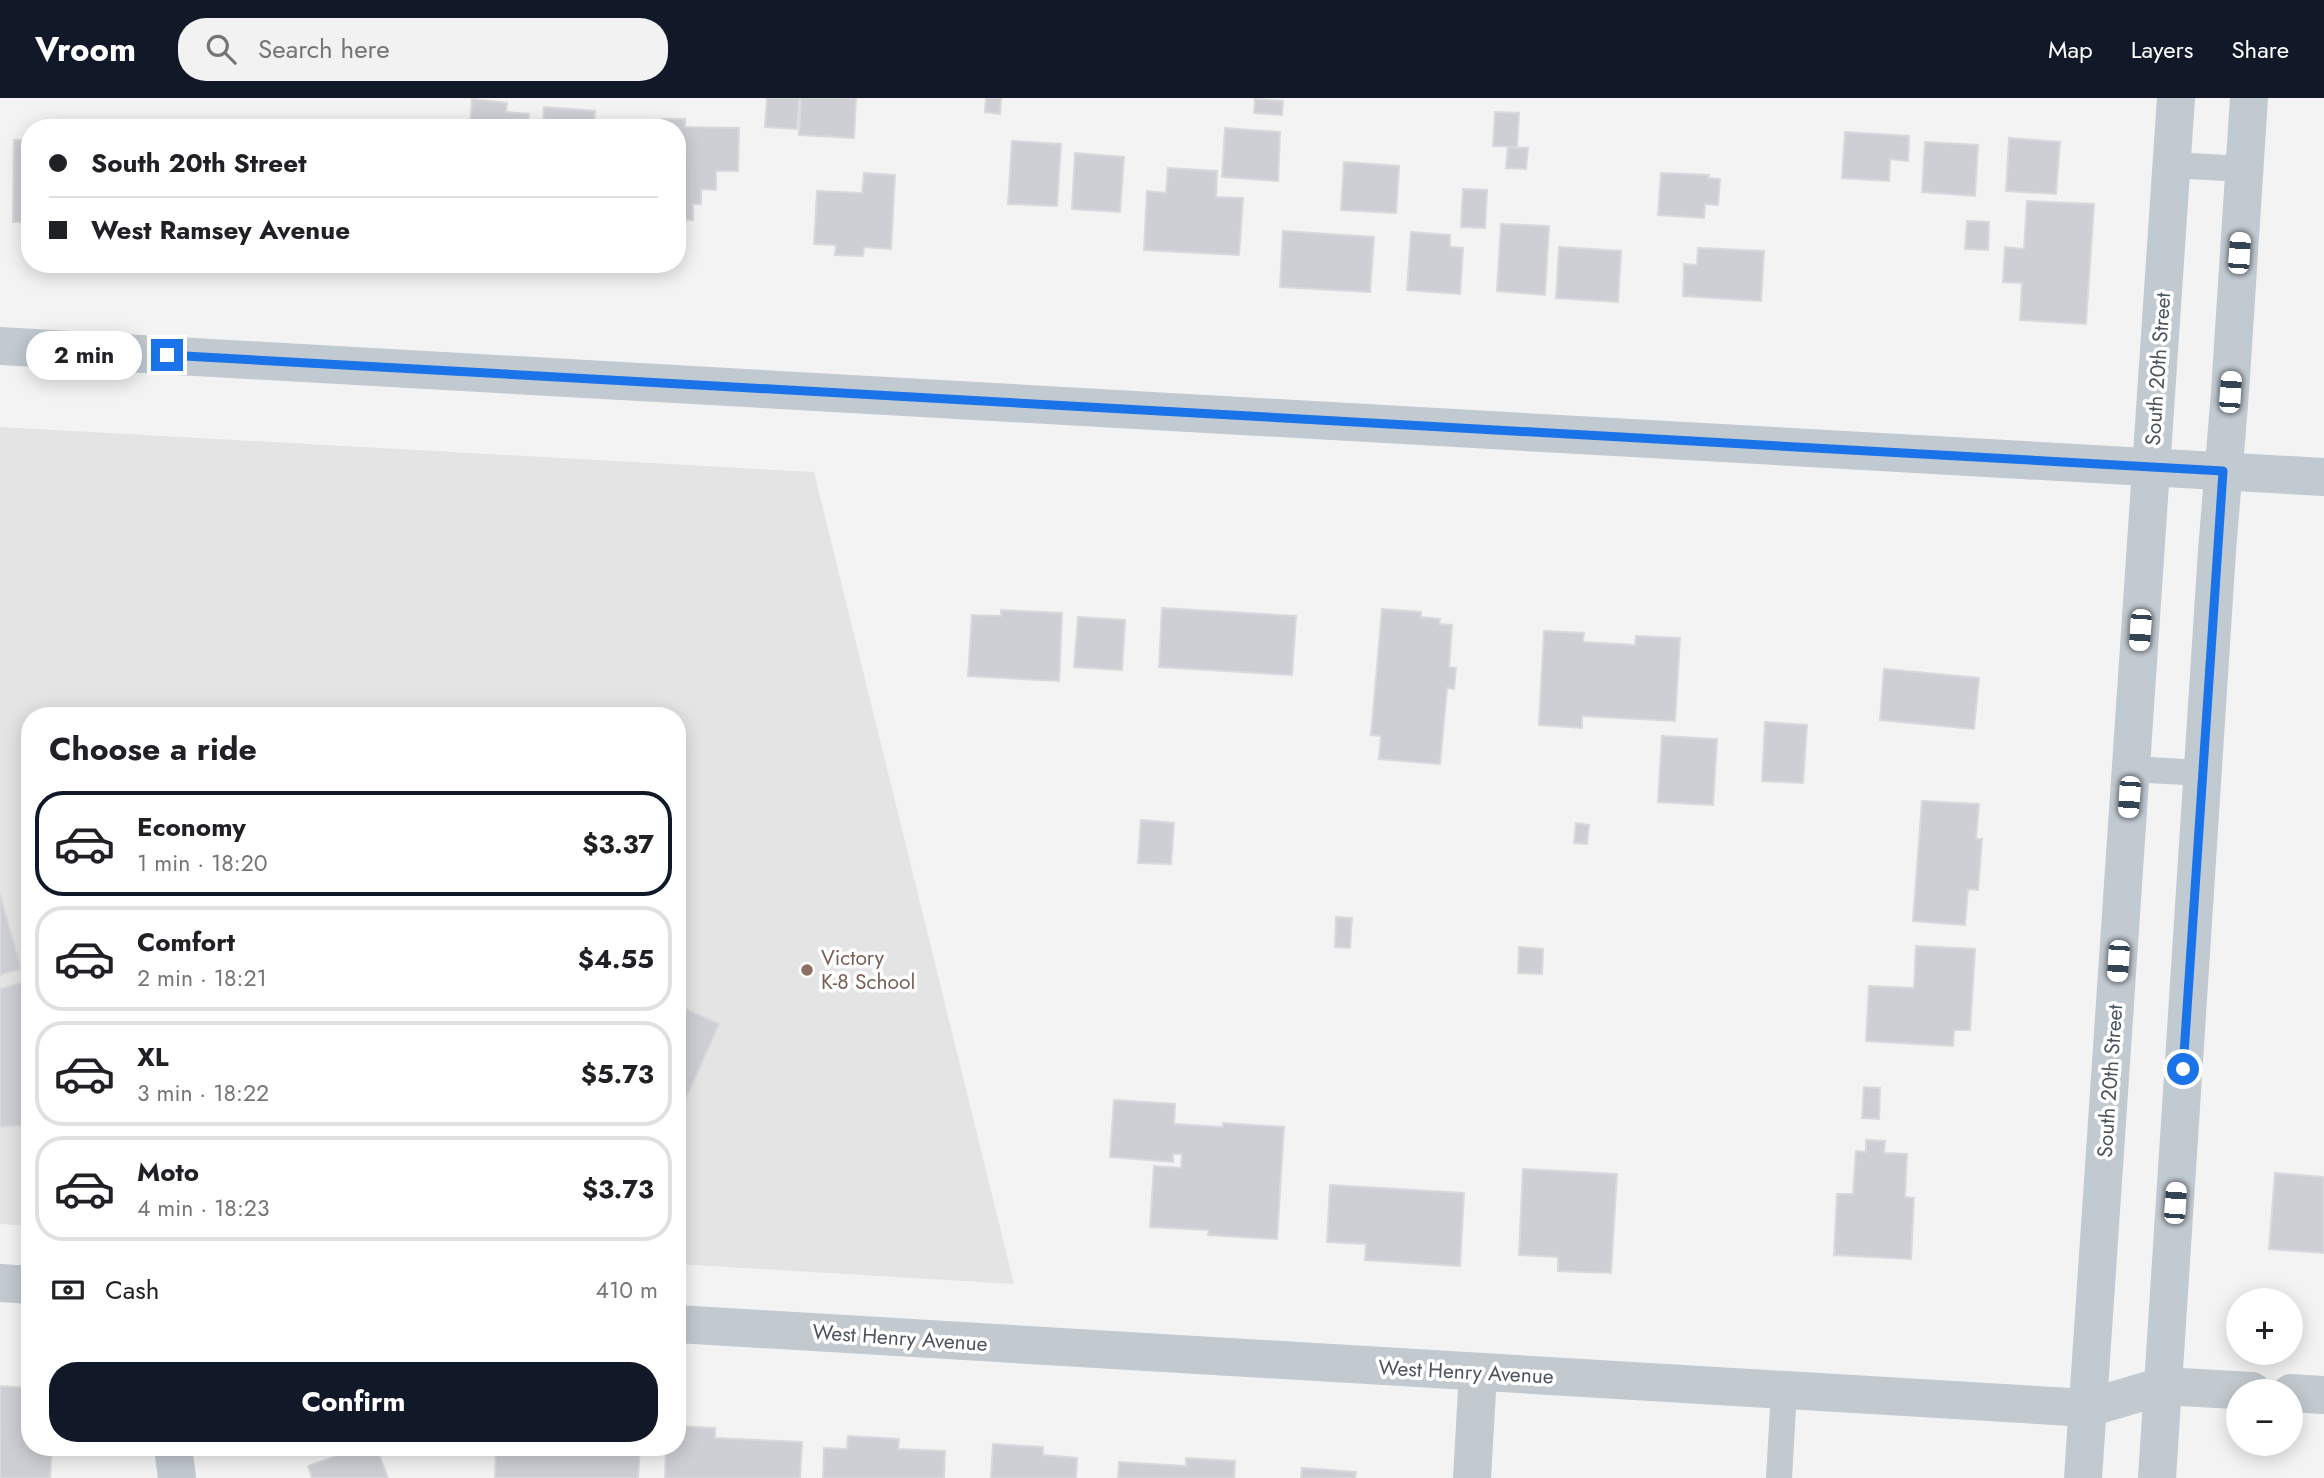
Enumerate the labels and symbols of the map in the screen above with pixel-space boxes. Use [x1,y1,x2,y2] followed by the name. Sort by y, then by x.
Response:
[2228,231,2251,275] car
[2138,291,2178,447] street label: South 20th Street
[27,330,142,380] callout: 2 min
[151,339,183,371] route end
[2219,370,2242,414] car
[2129,608,2152,652] car
[2118,775,2141,819] car
[2107,939,2130,983] car
[821,943,915,997] place label: Victory K-8 School
[799,962,815,978] marker: Victory K-8 School
[2090,1003,2130,1159] street label: South 20th Street
[2167,1053,2199,1085] route start
[2164,1181,2187,1225] car
[811,1317,989,1359] street label: West Henry Avenue
[1378,1352,1555,1392] street label: West Henry Avenue

